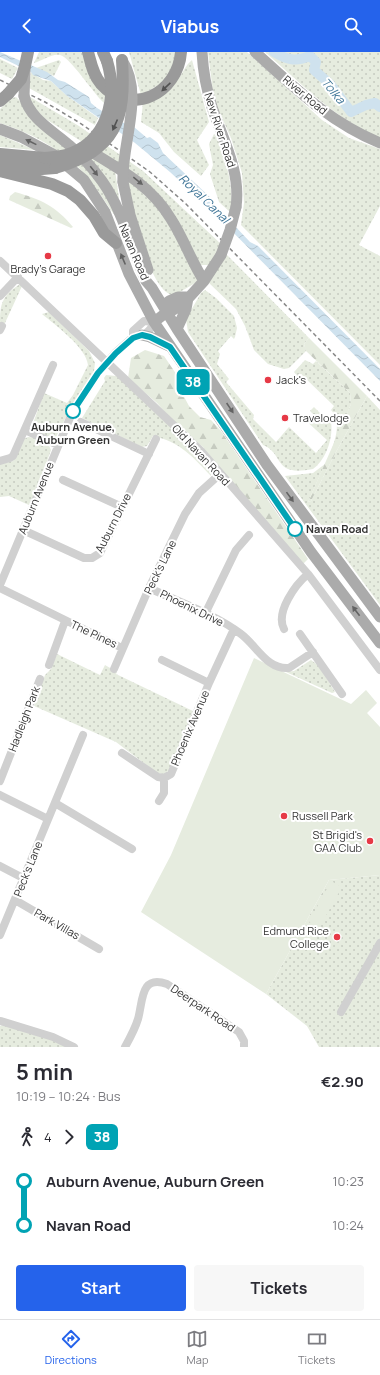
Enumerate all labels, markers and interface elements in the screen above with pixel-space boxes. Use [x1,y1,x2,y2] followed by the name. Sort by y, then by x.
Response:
[161,14,219,38] text: Viabus
[16,15,38,37] icon: back
[342,15,364,37] icon: search
[280,72,331,118] street label: River Road
[318,74,350,108] water label: Tolka
[161,82,171,91] one-way arrow
[201,90,240,169] street label: New River Road
[112,120,118,131] one-way arrow
[25,138,37,145] one-way arrow
[90,165,98,176] one-way arrow
[175,170,235,229] water label: Royal Canal
[132,177,143,186] one-way arrow
[116,221,153,282] street label: Navan Road
[43,251,53,261] marker: Brady's Garage
[119,252,125,264] one-way arrow
[10,261,86,276] place label: Brady's Garage
[175,369,211,395] line badge: 38
[185,372,201,391] text: 38
[276,372,306,387] place label: Jack's
[263,375,273,385] marker: Jack's
[226,402,233,414] one-way arrow
[65,403,81,419] marker: Auburn Avenue, Auburn Green
[293,410,350,425] place label: Travelodge
[280,413,290,423] marker: Travelodge
[31,419,115,447] place label: Auburn Avenue, Auburn Green
[169,421,234,489] street label: Old Navan Road
[14,459,57,536] street label: Auburn Avenue
[91,490,134,555] street label: Auburn Drive
[286,491,294,502] one-way arrow
[287,521,303,537] marker: Navan Road
[306,521,369,536] place label: Navan Road
[140,537,179,596] street label: Peck's Lane
[158,586,227,630] street label: Phoenix Drive
[352,606,361,617] one-way arrow
[69,616,120,651] street label: The Pines
[4,683,43,754] street label: Hadleigh Park
[167,687,212,768] street label: Phoenix Avenue
[292,808,353,823] place label: Russell Park
[279,811,289,821] marker: Russell Park
[312,827,362,855] place label: St Brigid's GAA Club
[365,836,375,846] marker: St Brigid's GAA Club
[10,838,46,899] street label: Peck's Lane
[32,905,83,943] street label: Park Villas
[263,923,330,951] place label: Edmund Rice College
[332,932,342,942] marker: Edmund Rice College
[168,981,238,1035] street label: Deerpark Road
[16,1057,73,1087] text: 5 min
[321,1071,364,1092] text: €2.90
[16,1087,121,1105] text: 10:19 – 10:24 · Bus
[16,1126,38,1148] icon: walk
[58,1126,80,1148] icon: forward
[94,1127,110,1146] text: 38
[44,1128,52,1146] text: 4
[46,1171,264,1192] text: Auburn Avenue, Auburn Green
[333,1172,364,1190] text: 10:23
[46,1215,131,1236] text: Navan Road
[332,1216,364,1234] text: 10:24
[16,1265,186,1311] button: Start
[194,1265,364,1311] button: Tickets
[45,1328,97,1367] tab: Directions
[186,1328,208,1367] tab: Map
[298,1328,335,1367] tab: Tickets

